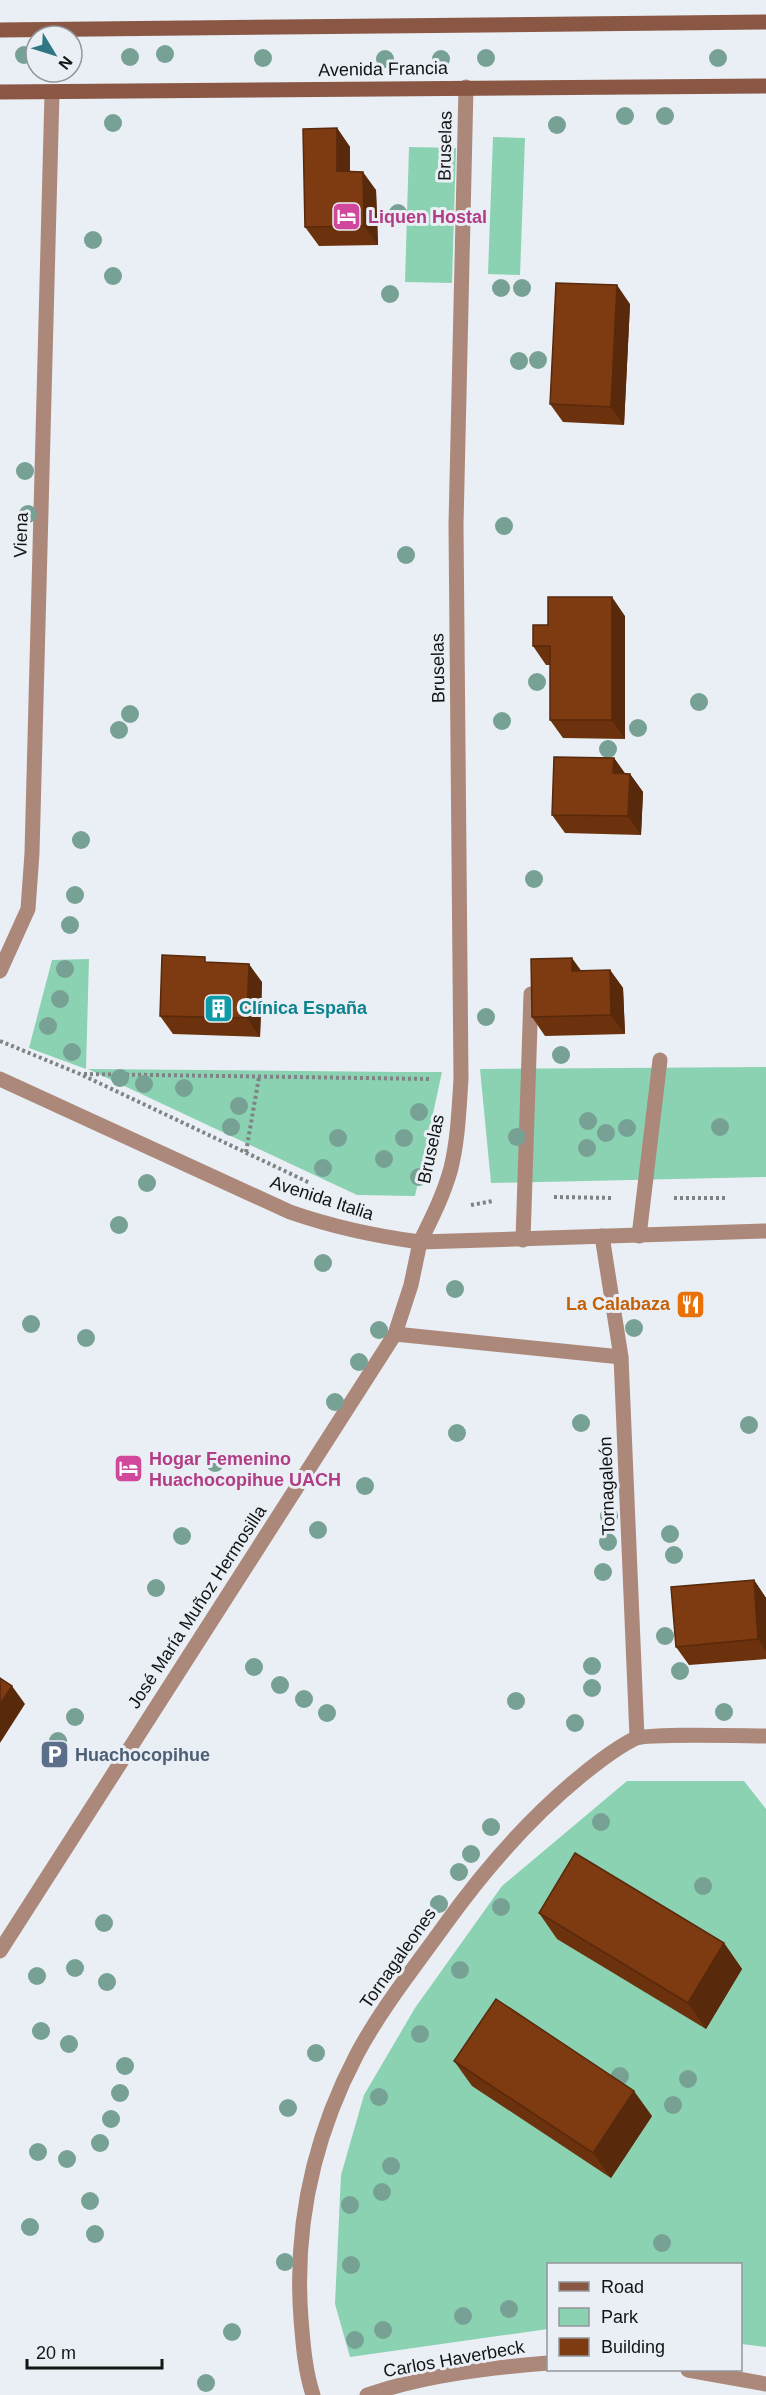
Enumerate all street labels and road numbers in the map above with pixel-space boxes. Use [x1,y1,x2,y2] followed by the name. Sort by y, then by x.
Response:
[318,58,449,80] street label: Avenida Francia
[434,111,456,181] street label: Bruselas
[10,511,32,558] street label: Viena
[427,633,449,703] street label: Bruselas
[414,1113,448,1185] street label: Bruselas
[268,1172,377,1224] street label: Avenida Italia
[595,1436,619,1536] street label: Tornagaleón
[124,1501,271,1712] street label: José María Muñoz Hermosilla
[356,1904,440,2012] street label: Tornagaleones
[382,2337,527,2381] street label: Carlos Haverbeck

